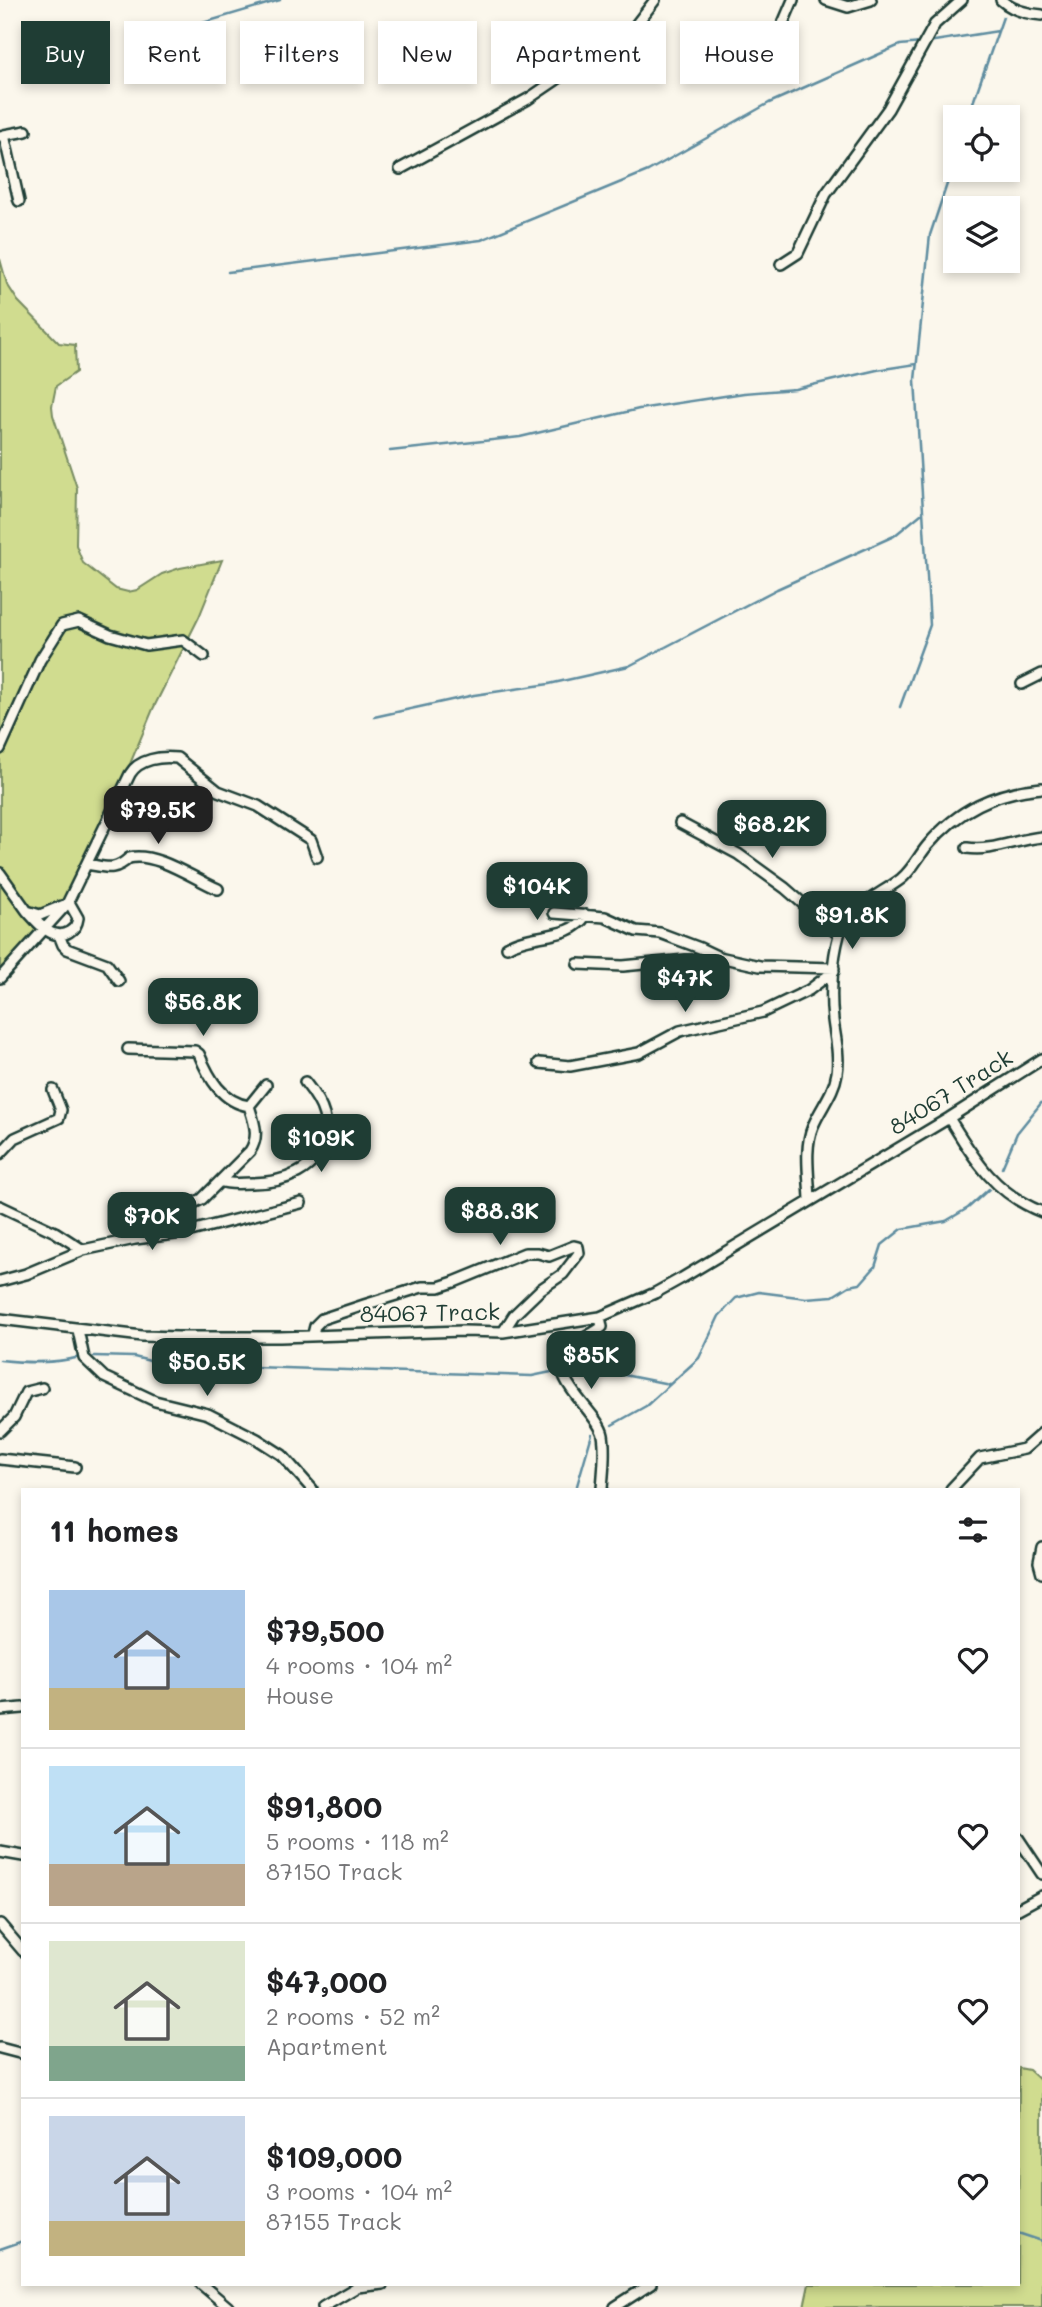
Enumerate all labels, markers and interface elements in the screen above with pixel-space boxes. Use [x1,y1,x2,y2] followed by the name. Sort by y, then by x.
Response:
[21,21,110,84] chip: Buy
[124,21,226,84] chip: Rent
[240,21,364,84] chip: Filters
[378,21,477,84] chip: New
[491,21,666,84] chip: Apartment
[680,21,799,84] chip: House
[943,105,1020,273] map controls
[943,105,1020,182] button: locate
[943,196,1020,273] button: layers
[101,786,215,846] pin: $79.5K
[120,794,196,824] text: $79.5K
[715,800,829,860] pin: $68.2K
[733,808,811,838] text: $68.2K
[488,862,586,922] pin: $104K
[503,870,571,900] text: $104K
[795,892,909,951] pin: $91.8K
[815,899,889,929] text: $91.8K
[644,954,726,1014] pin: $47K
[657,962,713,992] text: $47K
[146,978,260,1038] pin: $56.8K
[164,986,242,1016] text: $56.8K
[883,1041,1018,1141] street label: 84067 Track
[272,1114,370,1174] pin: $109K
[287,1122,355,1152] text: $109K
[443,1188,557,1247] pin: $88.3K
[111,1192,193,1252] pin: $70K
[461,1195,539,1225] text: $88.3K
[124,1200,180,1230] text: $70K
[360,1296,500,1328] street label: 84067 Track
[550,1332,632,1391] pin: $85K
[150,1338,264,1398] pin: $50.5K
[562,1339,620,1369] text: $85K
[168,1346,246,1376] text: $50.5K
[49,1510,179,1550] text: 11 homes
[954,1511,992,1549] icon: filters
[266,1610,385,1650] text: $79,500
[105,1618,189,1702] icon: home
[954,1641,992,1679] icon: heart
[266,1650,452,1680] text: 4 rooms · 104 m²
[266,1680,334,1710] text: House
[266,1786,382,1826] text: $91,800
[105,1794,189,1878] icon: home
[954,1817,992,1855] icon: heart
[266,1826,449,1856] text: 5 rooms · 118 m²
[266,1856,402,1886] text: 87150 Track
[266,1961,387,2001] text: $47,000
[105,1969,189,2053] icon: home
[954,1992,992,2030] icon: heart
[266,2001,440,2031] text: 2 rooms · 52 m²
[266,2031,388,2061] text: Apartment
[266,2136,402,2176] text: $109,000
[105,2144,189,2228] icon: home
[954,2167,992,2205] icon: heart
[266,2176,452,2206] text: 3 rooms · 104 m²
[266,2206,402,2236] text: 87155 Track

